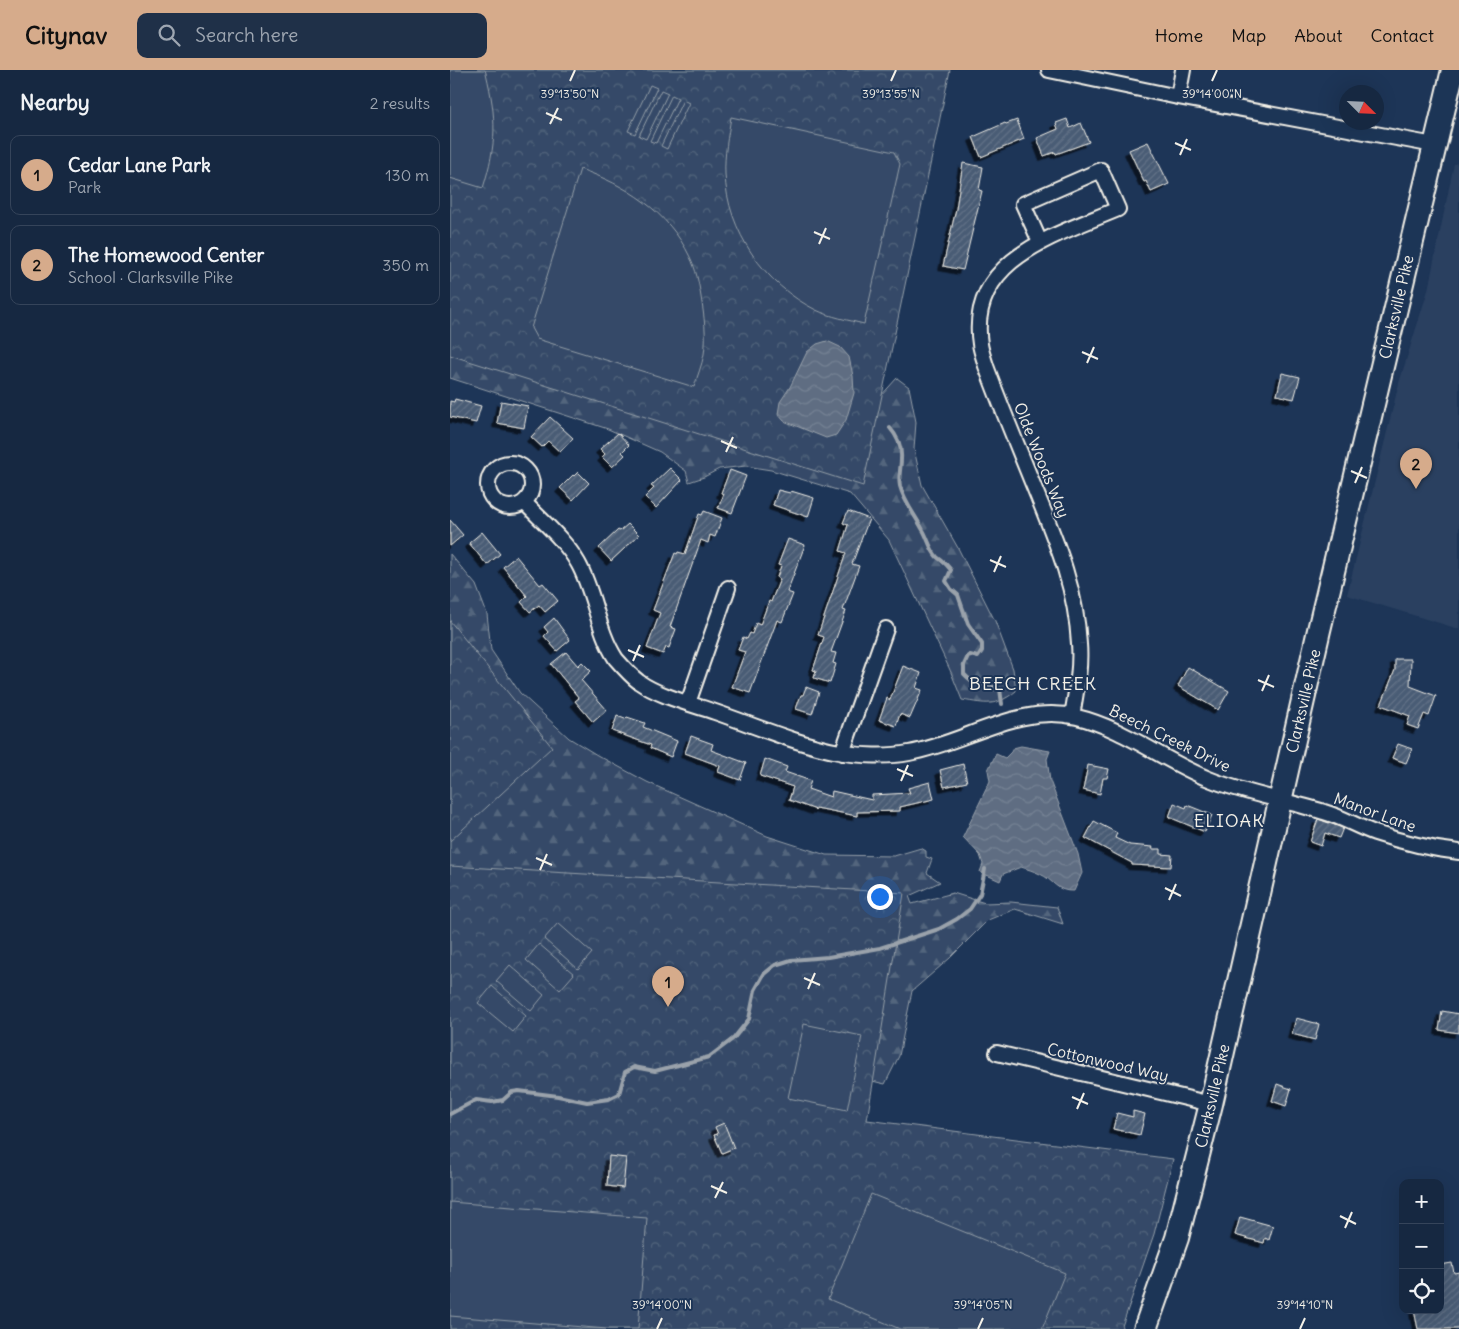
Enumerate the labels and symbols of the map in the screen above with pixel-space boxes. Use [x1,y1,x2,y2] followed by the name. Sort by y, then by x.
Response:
[1339,85,1384,130] north arrow
[541,86,599,101] text: 39°13'50"N
[862,86,920,101] text: 39°13'55"N
[1182,86,1242,101] text: 39°14'00"N
[1374,253,1418,361] street label: Clarksville Pike
[1010,400,1074,520] street label: Olde Woods Way
[1400,448,1432,489] pin: 2
[1281,647,1325,755] street label: Clarksville Pike
[969,672,1097,695] district label: BEECH CREEK
[1106,700,1234,776] street label: Beech Creek Drive
[1331,788,1419,836] street label: Manor Lane
[1194,809,1264,832] district label: ELIOAK
[867,884,893,910] your location
[652,966,684,1007] pin: 1
[1045,1038,1171,1086] street label: Cottonwood Way
[1190,1042,1234,1150] street label: Clarksville Pike
[632,1297,692,1312] text: 39°14'00"N
[954,1297,1012,1312] text: 39°14'05"N
[1277,1297,1333,1312] text: 39°14'10"N

